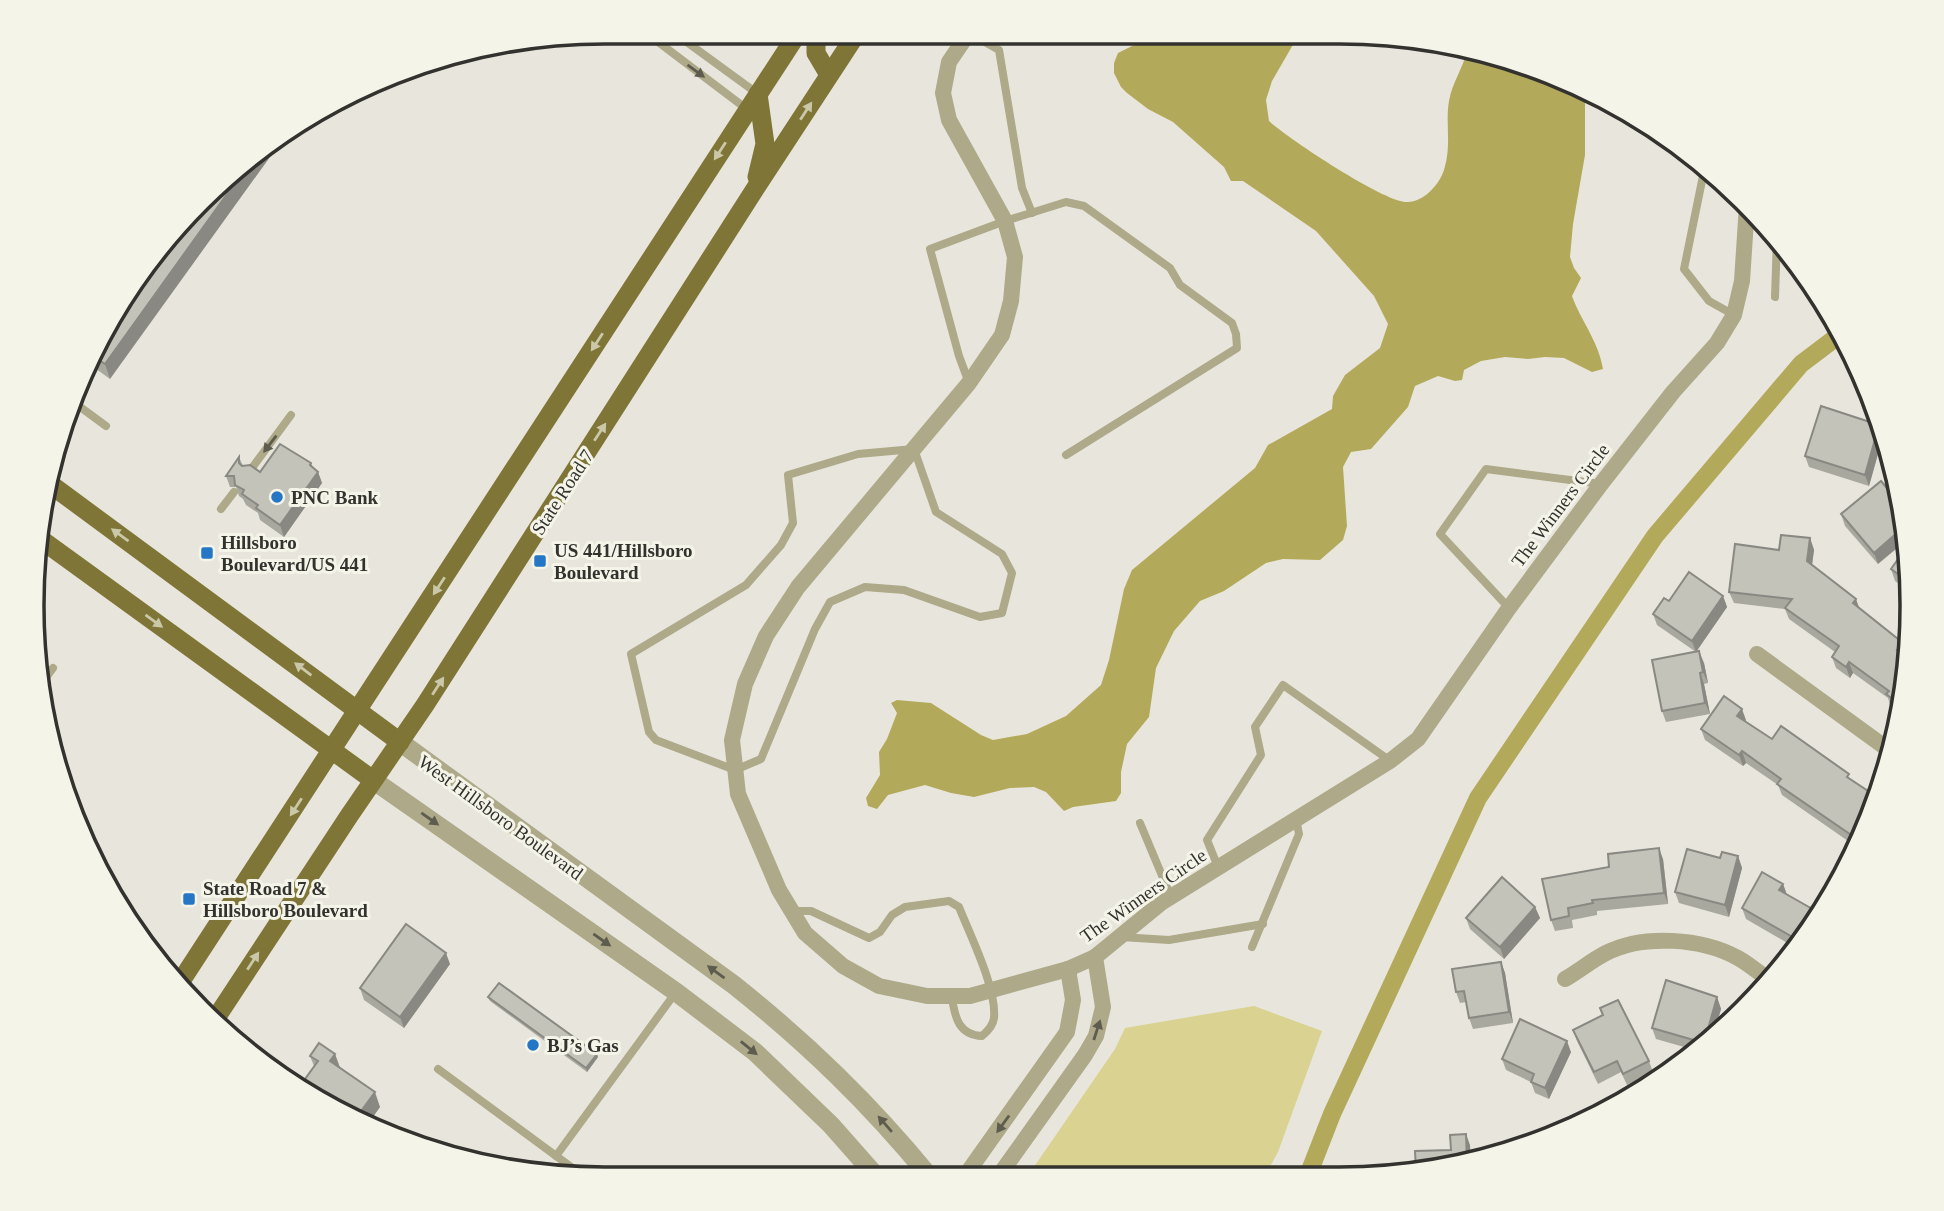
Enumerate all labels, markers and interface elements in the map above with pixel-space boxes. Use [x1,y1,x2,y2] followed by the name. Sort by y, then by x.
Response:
[687,64,705,78] one-way arrow
[799,102,813,120] one-way arrow
[714,142,727,161] one-way arrow
[590,332,603,352] one-way arrow
[593,422,606,442] one-way arrow
[263,435,277,453] one-way arrow
[1507,440,1614,571] street label: The Winners Circle
[527,446,598,539] street label: State Road 7
[291,487,379,508] place label: PNC Bank
[269,489,285,505] marker: PNC Bank
[111,528,129,542] one-way arrow
[221,532,368,575] place label: Hillsboro Boulevard/US 441
[554,540,692,583] place label: US 441/Hillsboro Boulevard
[199,545,215,561] marker: Hillsboro Boulevard/US 441
[532,553,548,569] marker: US 441/Hillsboro Boulevard
[432,576,445,595] one-way arrow
[145,613,163,627] one-way arrow
[294,663,312,677] one-way arrow
[431,676,444,695] one-way arrow
[414,751,587,884] street label: West Hillsboro Boulevard
[289,797,302,816] one-way arrow
[420,812,439,825] one-way arrow
[1076,844,1210,947] street label: The Winners Circle
[203,878,368,921] place label: State Road 7 & Hillsboro Boulevard
[181,891,197,907] marker: State Road 7 & Hillsboro Boulevard
[593,933,611,947] one-way arrow
[247,951,260,971] one-way arrow
[707,965,725,979] one-way arrow
[1092,1019,1103,1040] one-way arrow
[547,1035,619,1056] place label: BJ’s Gas
[525,1037,541,1053] marker: BJ’s Gas
[741,1040,758,1055] one-way arrow
[996,1115,1010,1134] one-way arrow
[877,1116,893,1133] one-way arrow

